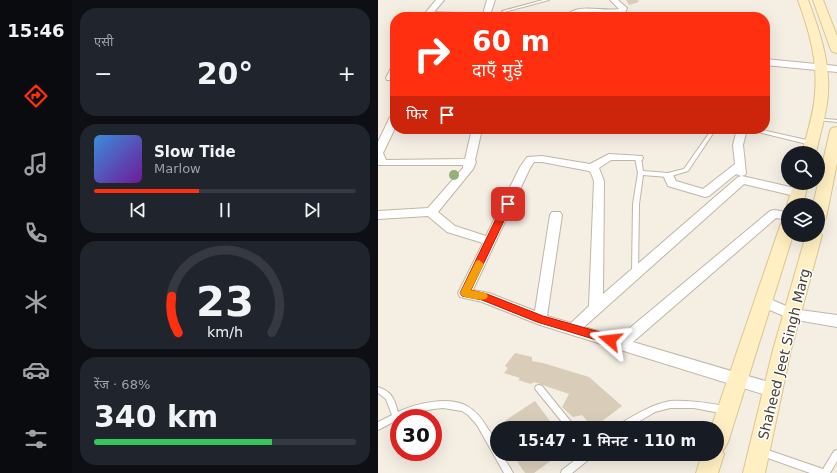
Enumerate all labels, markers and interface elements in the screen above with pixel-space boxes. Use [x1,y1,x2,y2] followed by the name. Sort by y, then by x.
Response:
[7,20,65,41] text: 15:46
[472,25,550,58] text: 60 m
[406,28,458,80] icon: right
[94,34,113,49] text: एसी
[197,56,253,91] text: 20°
[472,59,522,80] text: दाएँ मुड़ें
[94,61,112,86] text: −
[338,61,356,86] text: +
[22,82,50,110] icon: directions
[436,104,458,126] icon: arrive
[406,105,428,123] text: फिर
[154,143,236,161] text: Slow Tide
[781,146,825,242] map controls
[781,146,825,190] button: search
[22,150,50,178] icon: music
[154,161,201,176] text: Marlow
[491,187,525,221] pin
[497,193,519,215] icon: arrive
[781,198,825,242] button: layers
[127,199,149,221] icon: previous
[214,199,236,221] icon: pause
[301,199,323,221] icon: next
[22,219,50,247] icon: phone
[755,267,813,441] street label: Shaheed Jeet Singh Marg
[196,276,254,325] text: 23
[22,288,50,316] icon: climate
[589,319,631,361] position arrow
[207,323,243,339] text: km/h
[22,356,50,384] icon: car
[94,377,150,392] text: रेंज · 68%
[94,399,218,434] text: 340 km
[390,409,442,461] speed limit sign: 30
[22,425,50,453] icon: filters
[518,432,696,450] text: 15:47 · 1 मिनट · 110 m

